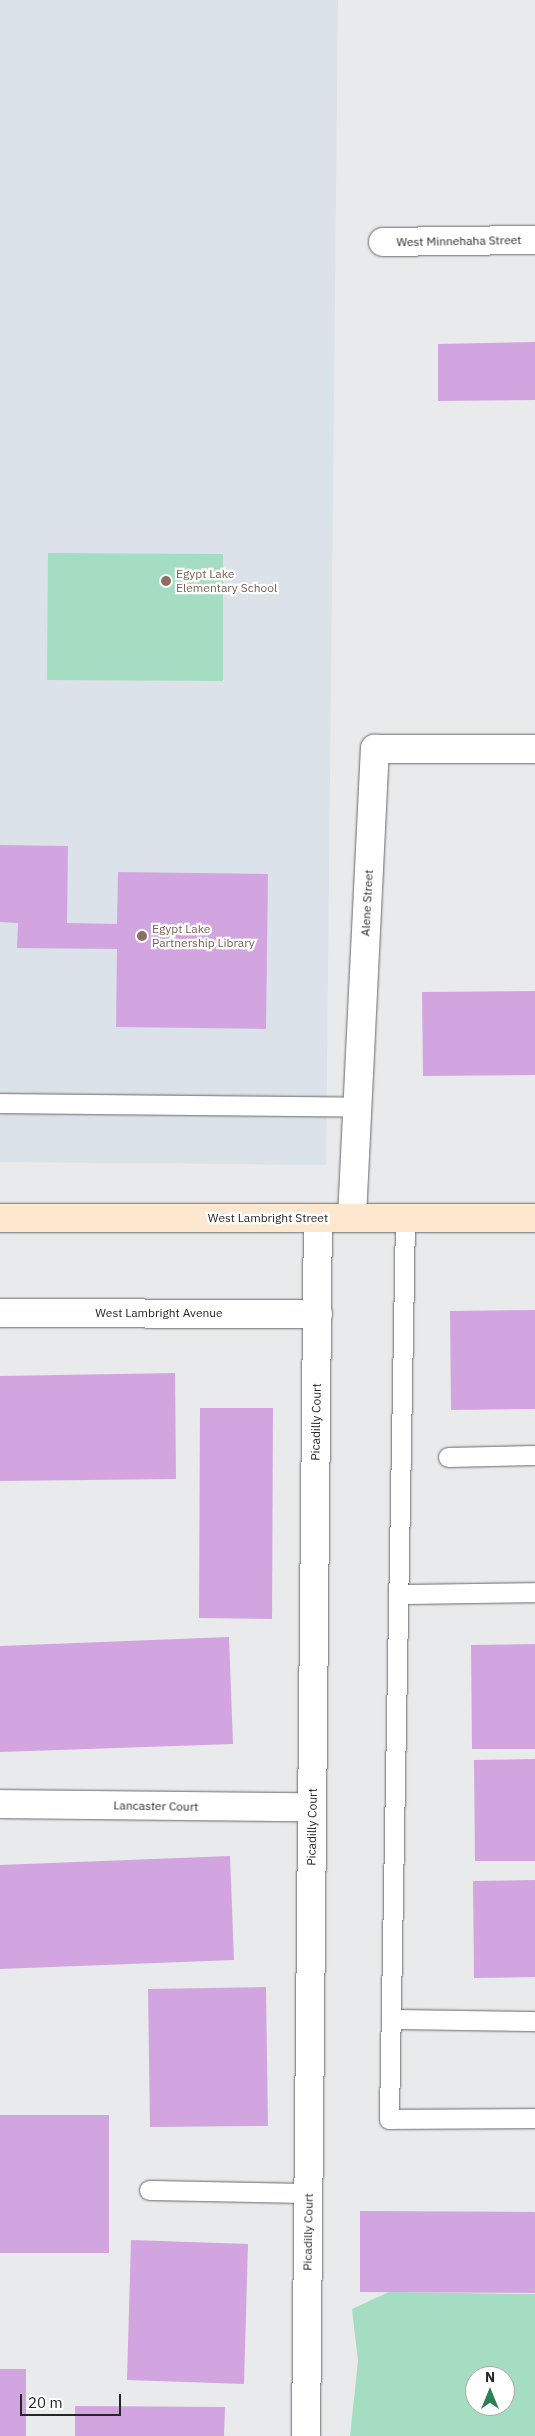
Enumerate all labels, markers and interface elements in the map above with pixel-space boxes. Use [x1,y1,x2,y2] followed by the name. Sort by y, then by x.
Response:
[396,233,522,249] street label: West Minnehaha Street
[176,567,277,595] place label: Egypt Lake Elementary School
[160,575,172,587] marker: Egypt Lake Elementary School
[358,869,376,937] street label: Alene Street
[152,922,255,950] place label: Egypt Lake Partnership Library
[136,930,148,942] marker: Egypt Lake Partnership Library
[208,1211,328,1225] street label: West Lambright Street
[95,1306,223,1320] street label: West Lambright Avenue
[308,1383,324,1461] street label: Picadilly Court
[304,1788,320,1866] street label: Picadilly Court
[113,1798,199,1814] street label: Lancaster Court
[300,2193,316,2271] street label: Picadilly Court
[465,2366,515,2416] north arrow
[485,2368,495,2386] text: N
[22,2384,124,2416] scale bar
[28,2393,63,2412] text: 20 m

